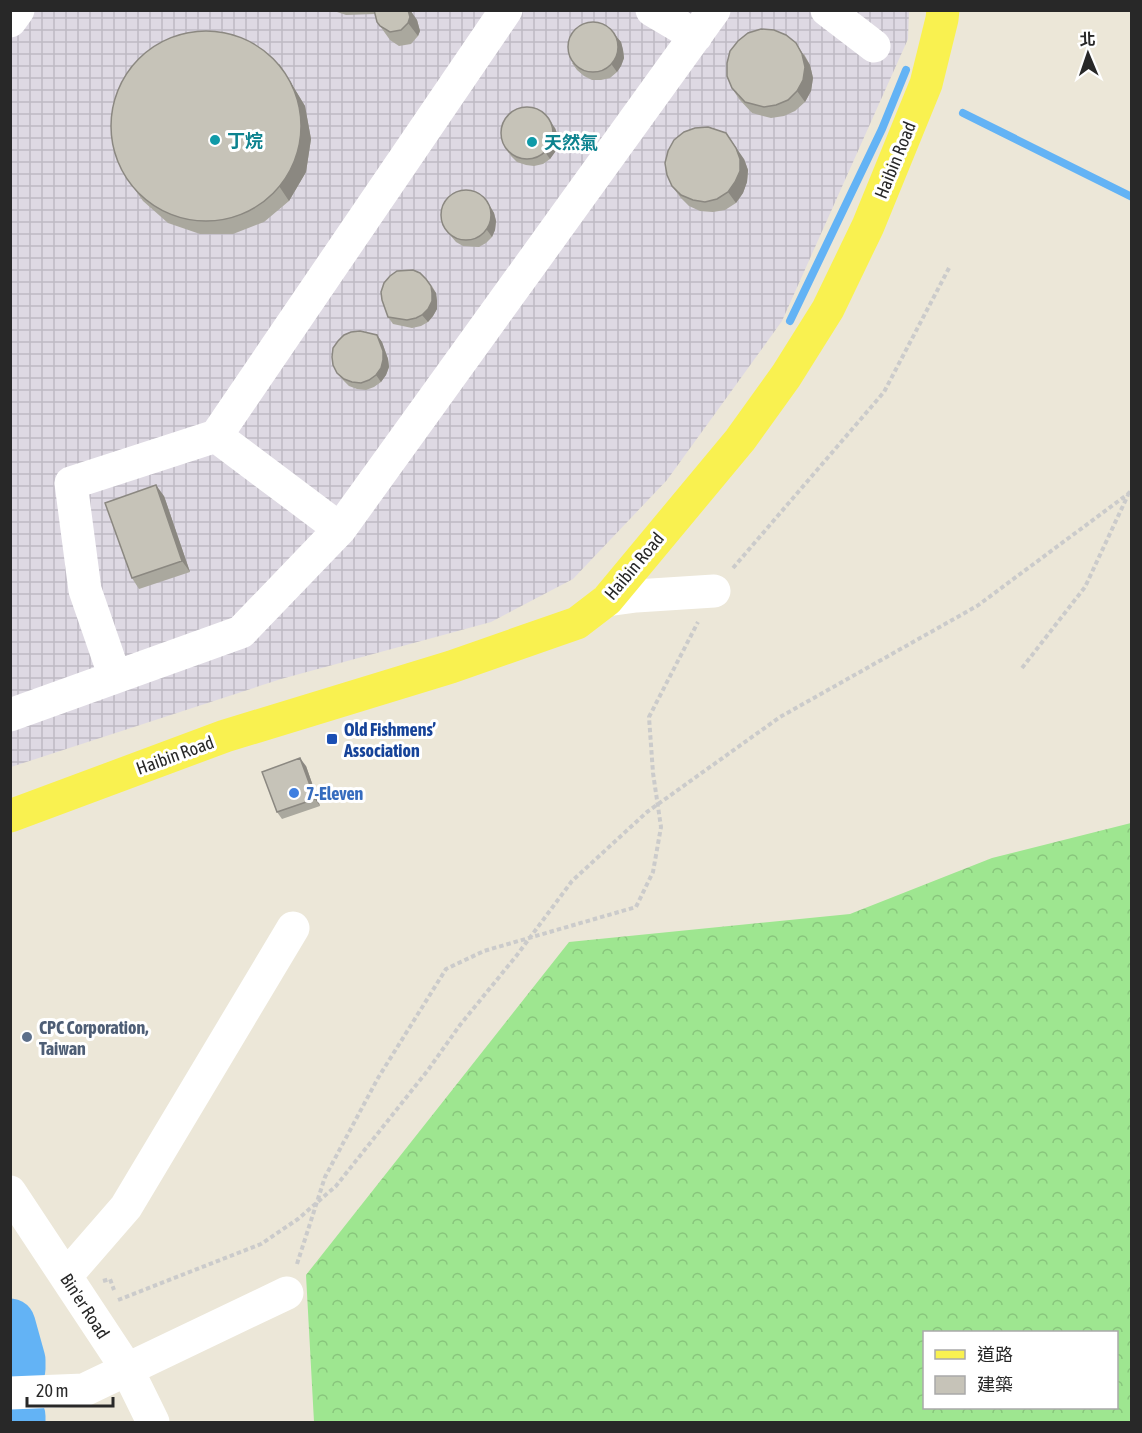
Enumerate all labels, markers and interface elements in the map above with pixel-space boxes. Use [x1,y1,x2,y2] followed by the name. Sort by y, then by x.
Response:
[1058,24,1118,84] north arrow
[1079,30,1096,48] text: 北
[870,118,920,202] street label: Haibin Road
[227,130,263,151] place label: 丁烷
[544,132,598,153] place label: 天然氣
[208,133,222,147] marker: 丁烷
[525,135,539,149] marker: 天然氣
[600,528,668,604] street label: Haibin Road
[343,719,436,761] place label: Old Fishmens’ Association
[133,731,217,779] street label: Haibin Road
[325,732,339,746] marker: Old Fishmens’ Association
[306,783,364,804] place label: 7-Eleven
[287,786,301,800] marker: 7-Eleven
[39,1017,148,1059] place label: CPC Corporation, Taiwan
[20,1030,34,1044] marker: CPC Corporation, Taiwan
[56,1269,114,1343] street label: Bin'er Road
[923,1331,1118,1409] legend
[977,1344,1013,1365] text: 道路
[27,1370,112,1408] scale bar
[977,1374,1013,1395] text: 建築
[36,1380,68,1401] text: 20 m

